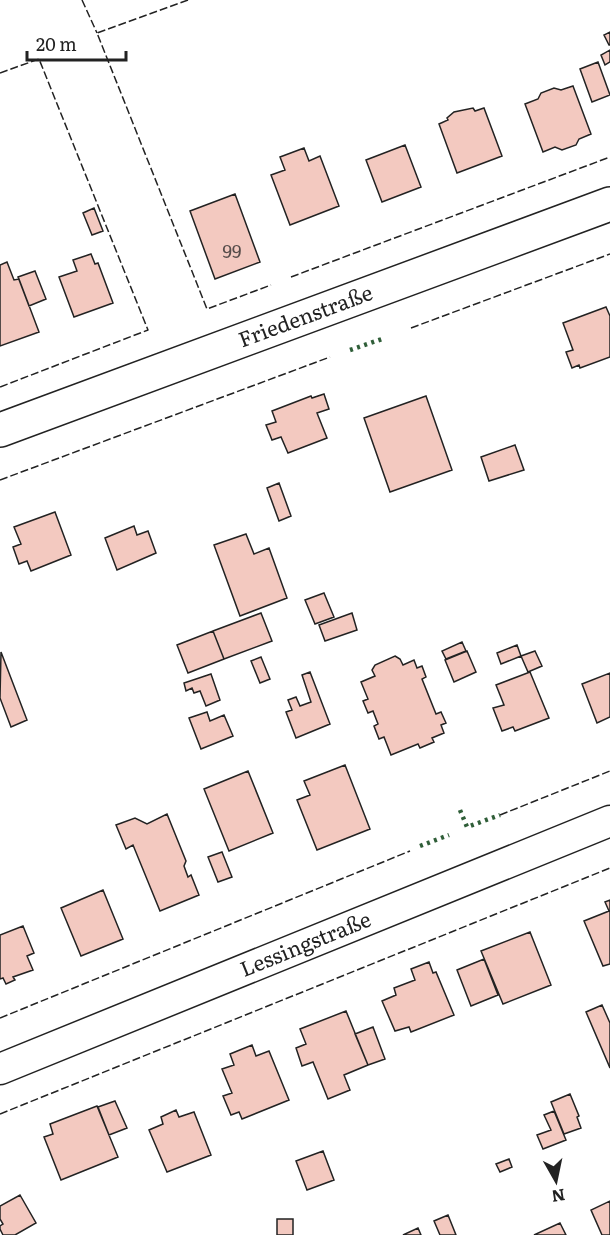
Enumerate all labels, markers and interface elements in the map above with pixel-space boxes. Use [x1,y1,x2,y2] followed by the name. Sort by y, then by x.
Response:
[27,24,126,62] scale bar
[36,30,77,57] text: 20 m
[223,237,241,264] house number: 99
[233,275,376,353] street label: Friedenstraße
[235,902,375,983] street label: Lessingstraße
[526,1151,586,1211] north arrow
[550,1184,567,1210] text: N

